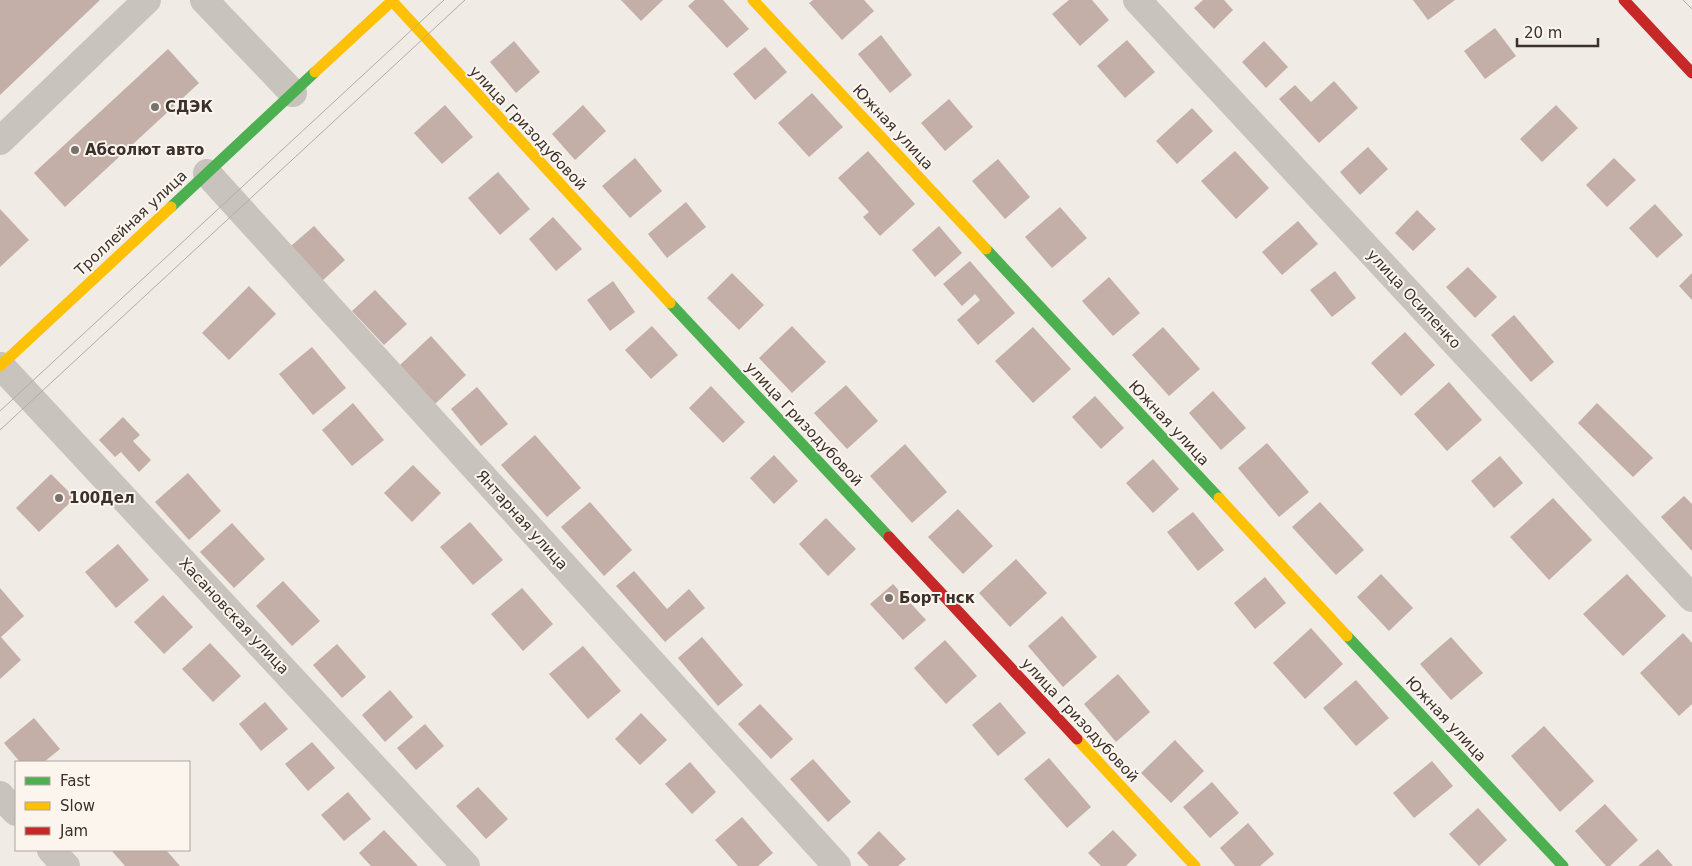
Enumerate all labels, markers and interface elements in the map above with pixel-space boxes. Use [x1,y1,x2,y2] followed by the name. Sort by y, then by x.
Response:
[1517,15,1598,47] scale bar
[1524,24,1562,42] text: 20 m
[466,62,590,194] street label: улица Гризодубовой
[849,81,937,173] street label: Южная улица
[165,98,213,116] place label: СДЭК
[149,101,161,113] marker: СДЭК
[85,141,204,159] place label: Абсолют авто
[69,144,81,156] marker: Абсолют авто
[71,166,191,280] street label: Троллейная улица
[1363,246,1465,352] street label: улица Осипенко
[742,358,866,490] street label: улица Гризодубовой
[1125,377,1213,469] street label: Южная улица
[472,466,572,574] street label: Янтарная улица
[69,489,135,507] place label: 100Дел
[53,492,65,504] marker: 100Дел
[175,554,293,678] street label: Хасановская улица
[899,589,975,607] place label: Борт нск
[883,592,895,604] marker: Борт нск
[1018,654,1142,786] street label: улица Гризодубовой
[1402,673,1490,765] street label: Южная улица
[15,761,190,851] legend
[60,772,90,790] text: Fast
[60,797,95,815] text: Slow
[59,822,88,840] text: Jam

